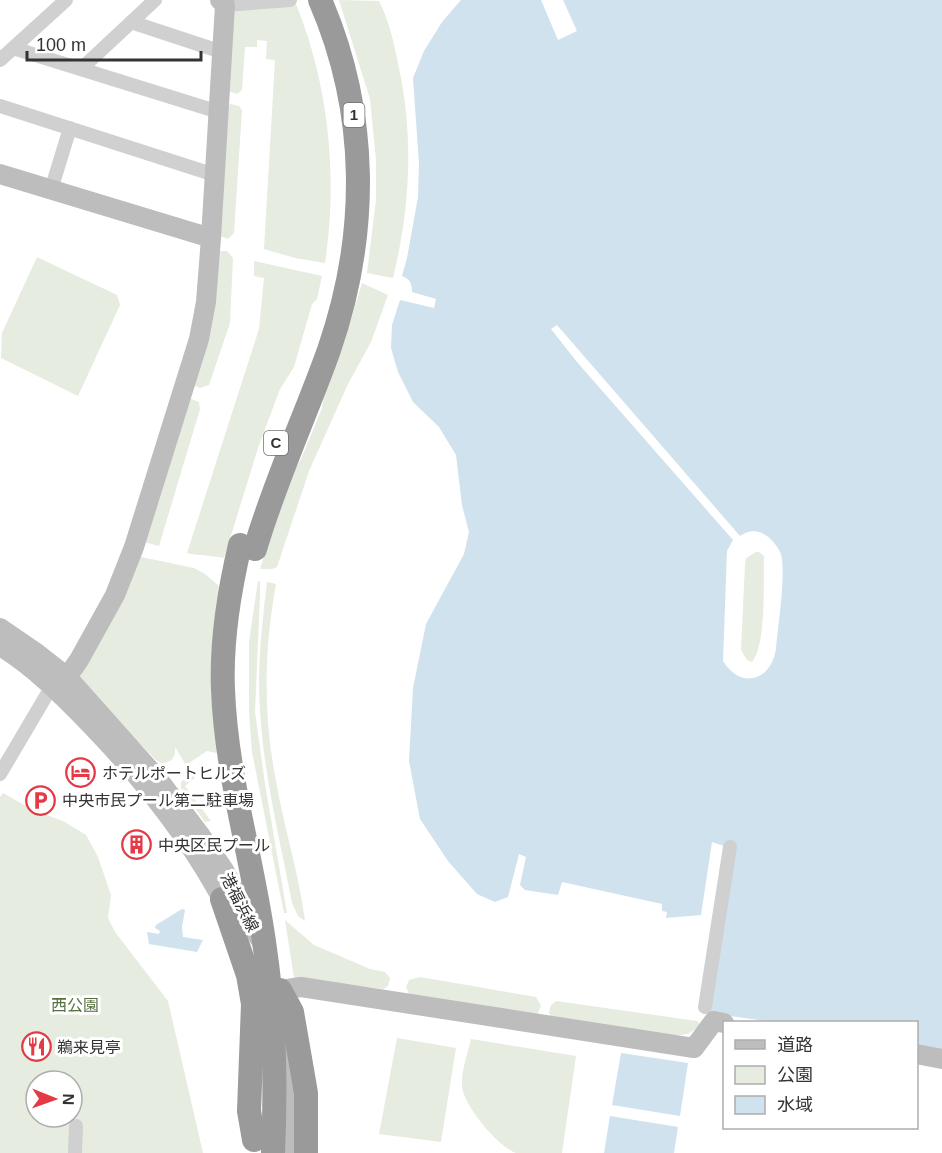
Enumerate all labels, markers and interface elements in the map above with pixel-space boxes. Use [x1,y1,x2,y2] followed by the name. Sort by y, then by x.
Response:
[27,24,201,62] scale bar
[36,35,86,55] text: 100 m
[344,103,364,127] road number: 1
[264,431,288,455] road number: C
[65,757,97,789] hotel icon: ホテルポートヒルズ
[102,765,246,782] place label: ホテルポートヒルズ
[25,784,57,816] parking icon: 中央市民プール第二駐車場
[62,792,254,809] place label: 中央市民プール第二駐車場
[121,829,153,861] building icon: 中央区民プール
[158,837,270,854] place label: 中央区民プール
[217,870,262,935] street label: 港福浜線
[51,997,99,1014] park label: 西公園
[723,1021,918,1129] legend
[20,1031,52,1063] restaurant icon: 鵜来見亭
[777,1035,813,1055] text: 道路
[57,1039,121,1056] place label: 鵜来見亭
[777,1065,813,1085] text: 公園
[24,1069,84,1129] north arrow
[60,1093,77,1105] text: N
[777,1095,813,1115] text: 水域

